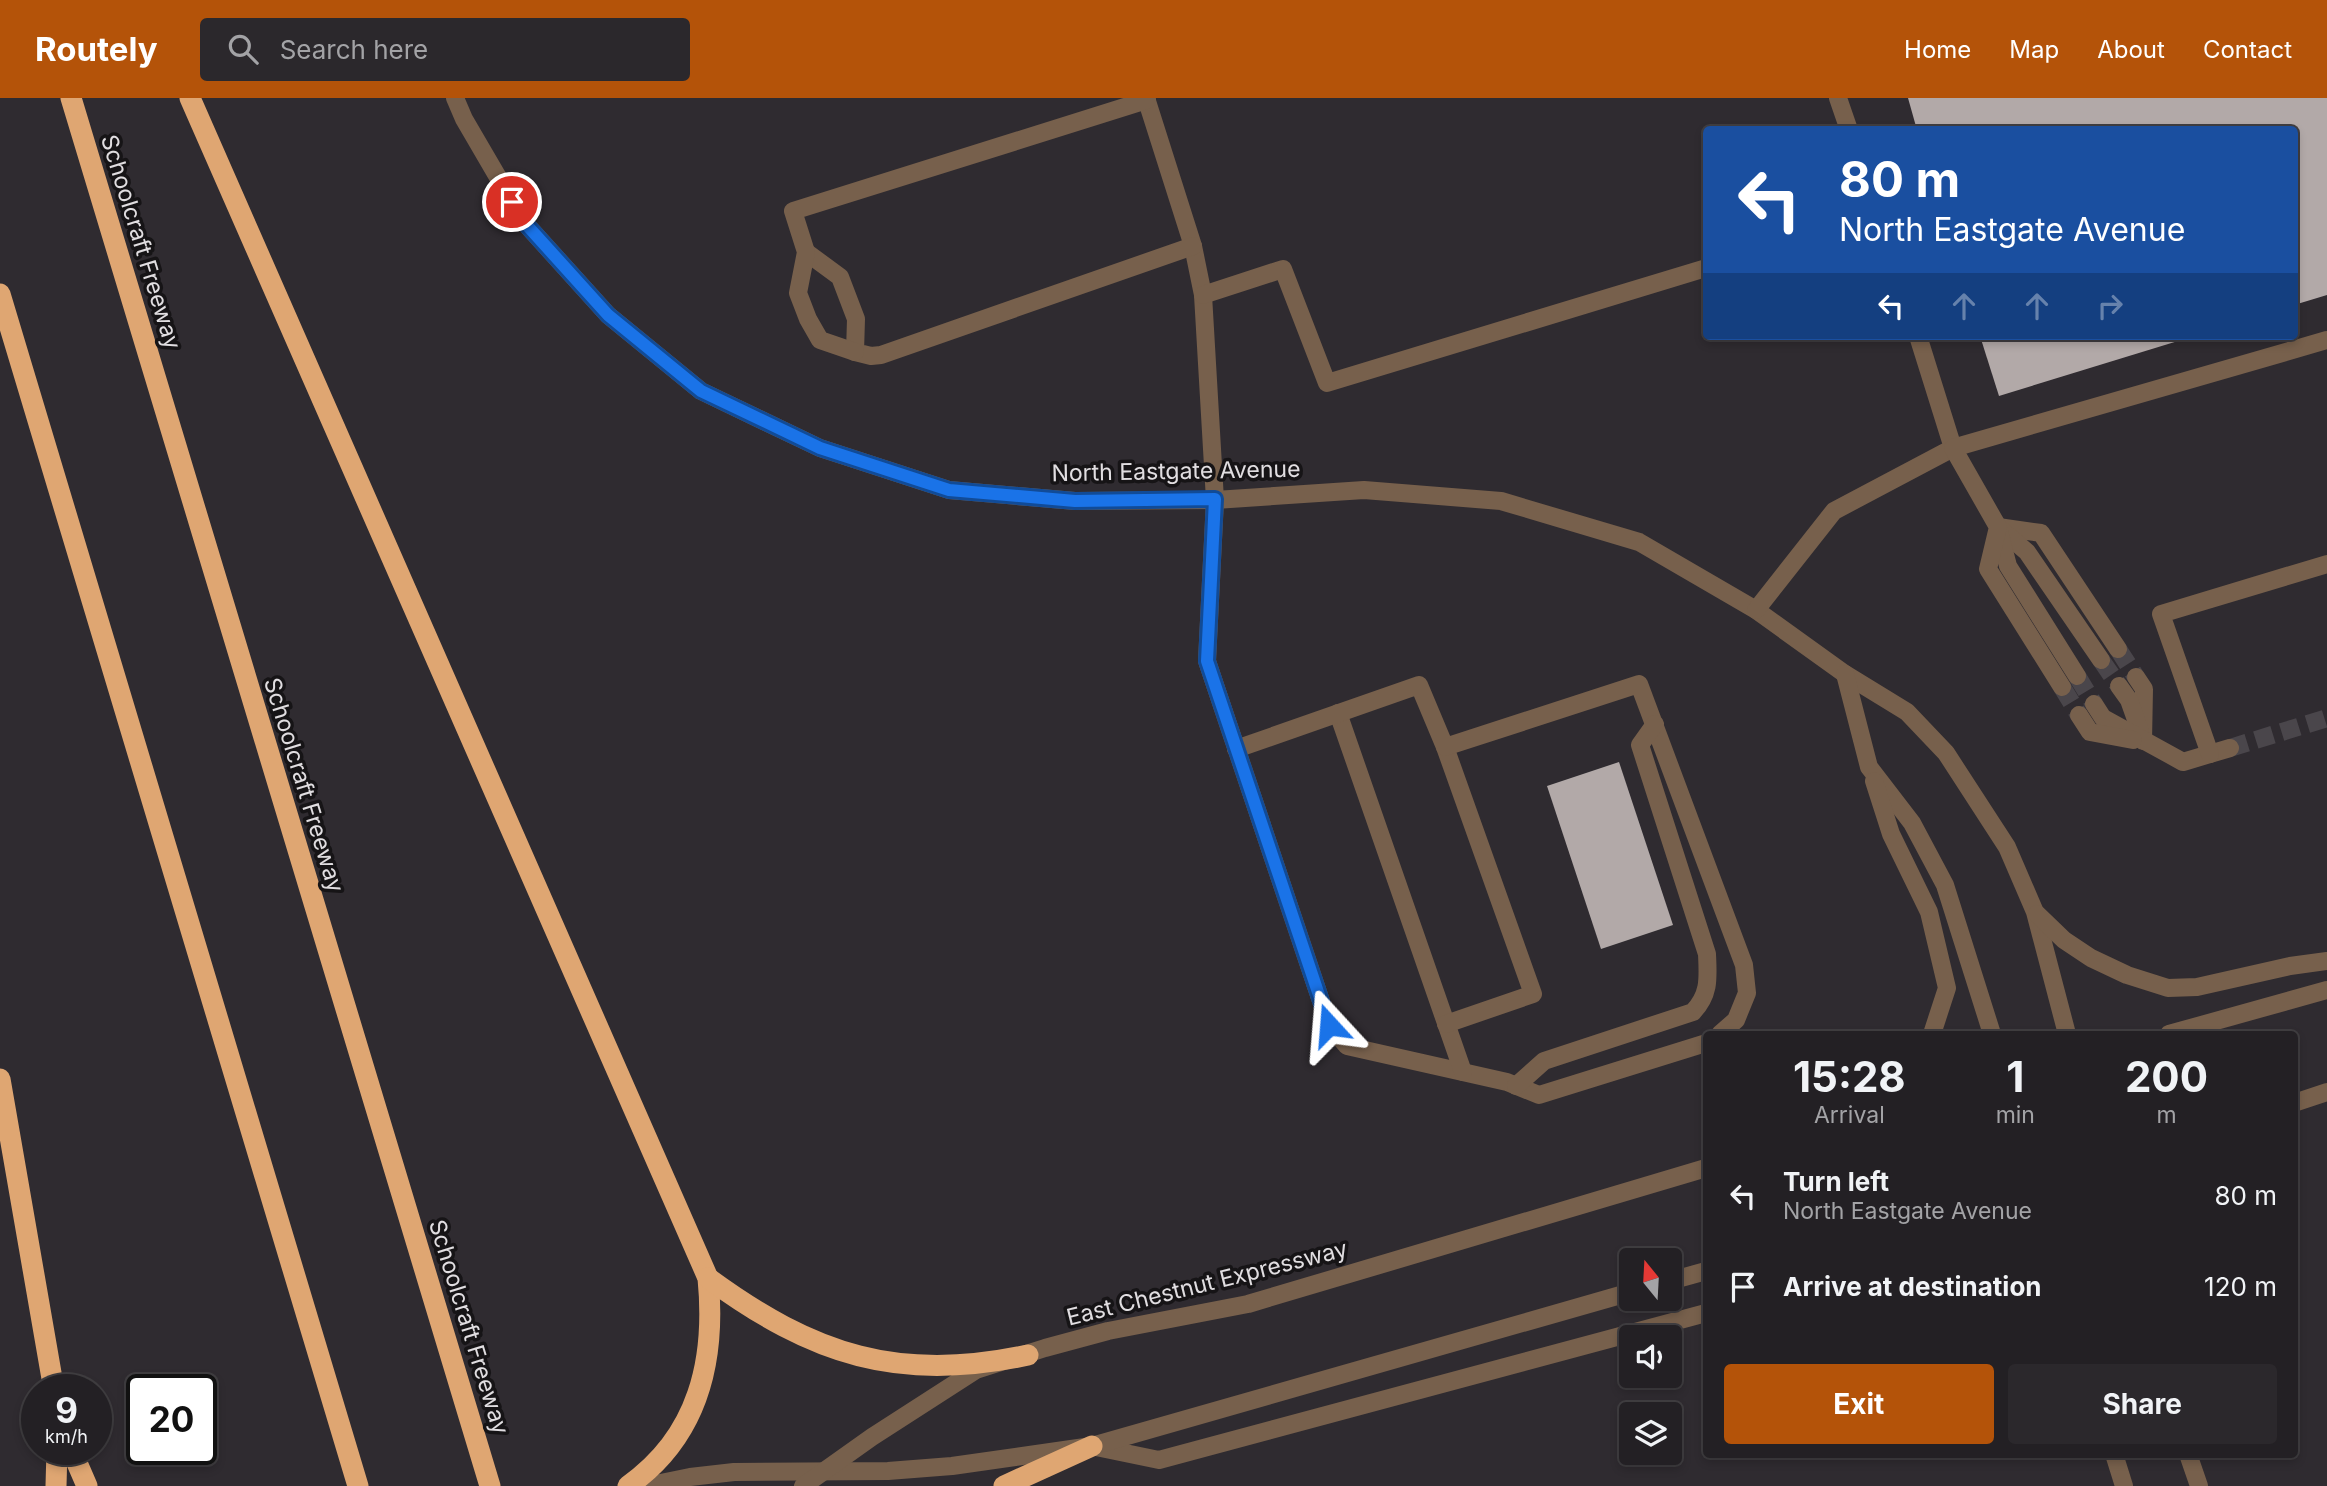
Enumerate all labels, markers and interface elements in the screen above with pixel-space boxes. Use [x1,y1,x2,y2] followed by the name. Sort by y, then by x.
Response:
[200,18,690,81] search box
[35,29,158,69] text: Routely
[224,30,262,68] icon: search
[280,34,428,65] text: Search here
[1904,35,1971,64] text: Home
[2009,35,2059,64] text: Map
[2097,35,2165,64] text: About
[2203,35,2292,64] text: Contact
[95,131,187,353] street label: Schoolcraft Freeway
[1839,150,1960,209] text: 80 m
[1724,154,1815,245] icon: left
[482,172,542,232] pin
[493,183,531,221] icon: arrive
[1839,210,2185,249] text: North Eastgate Avenue
[1872,287,1910,325] icon: left
[1945,287,1983,325] icon: ahead
[2018,287,2056,325] icon: ahead
[2091,287,2129,325] icon: right
[1051,455,1301,487] street label: North Eastgate Avenue
[258,674,350,896] street label: Schoolcraft Freeway
[1292,988,1366,1062] position arrow
[1793,1051,1906,1102] text: 15:28
[2006,1051,2024,1102] text: 1
[2125,1051,2208,1102] text: 200
[1814,1101,1885,1129] text: Arrival
[1996,1101,2035,1129] text: min
[2156,1101,2177,1129] text: m
[1783,1166,1889,1197] text: Turn left
[1724,1177,1762,1215] icon: left
[2214,1180,2277,1211] text: 80 m
[1783,1197,2032,1225] text: North Eastgate Avenue
[423,1216,515,1438] street label: Schoolcraft Freeway
[1064,1235,1350,1331] street label: East Chestnut Expressway
[1619,1248,1682,1311] north arrow
[1619,1248,1682,1465] map controls
[1724,1268,1762,1306] icon: arrive
[1783,1271,2042,1302] text: Arrive at destination
[2204,1271,2277,1302] text: 120 m
[1619,1325,1682,1388] button: sound
[1724,1364,1994,1444] button: Exit
[2008,1364,2277,1444] button: Share
[126,1374,217,1465] speed limit sign: 20
[55,1389,78,1431] text: 9
[1619,1402,1682,1465] button: layers
[45,1426,88,1447] text: km/h

